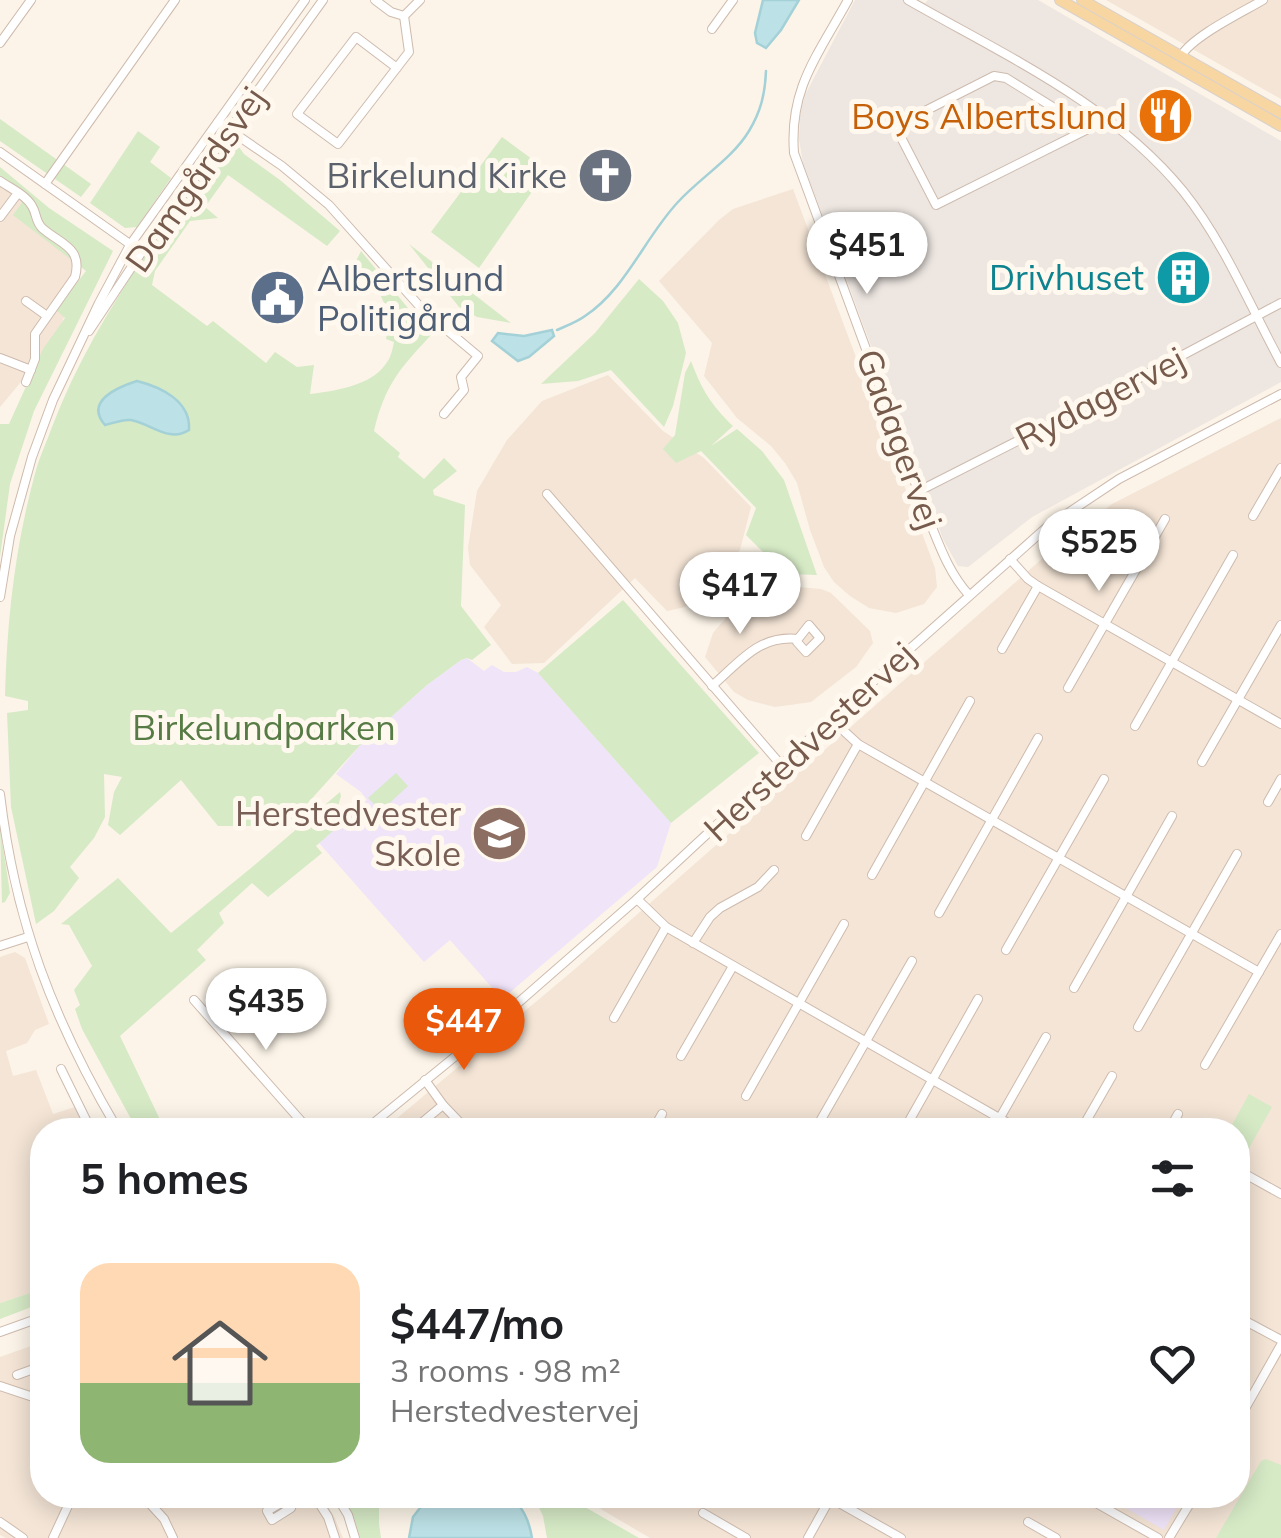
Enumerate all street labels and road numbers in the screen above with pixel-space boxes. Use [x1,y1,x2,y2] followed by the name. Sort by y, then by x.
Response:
[115,78,275,280] street label: Damgårdsvej
[1008,337,1192,459] street label: Rydagervej
[847,343,953,535] street label: Gadagervej
[694,632,924,850] street label: Herstedvestervej

